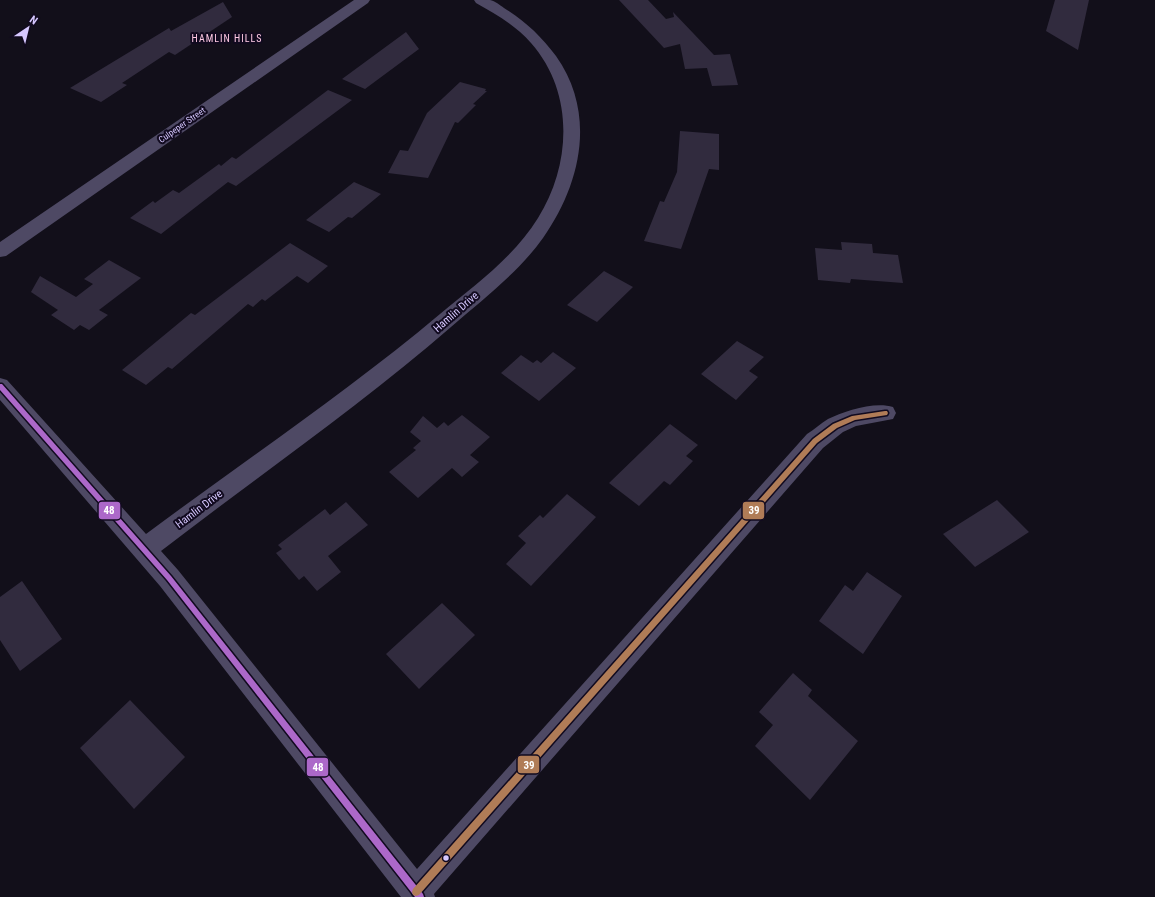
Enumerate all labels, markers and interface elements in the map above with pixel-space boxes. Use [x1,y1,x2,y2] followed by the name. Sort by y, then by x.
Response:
[8,8,48,48] north arrow
[27,13,40,28] text: N
[192,33,262,44] district label: HAMLIN HILLS
[157,105,208,145] street label: Culpeper Street
[431,289,481,335] street label: Hamlin Drive
[173,487,225,531] street label: Hamlin Drive
[98,501,121,520] line badge: 48
[742,501,765,520] line badge: 39
[103,504,115,517] text: 48
[748,504,760,517] text: 39
[517,755,540,774] line badge: 39
[306,757,329,777] line badge: 48
[523,759,535,772] text: 39
[312,761,324,774] text: 48
[441,853,451,863] unlabelled marker

